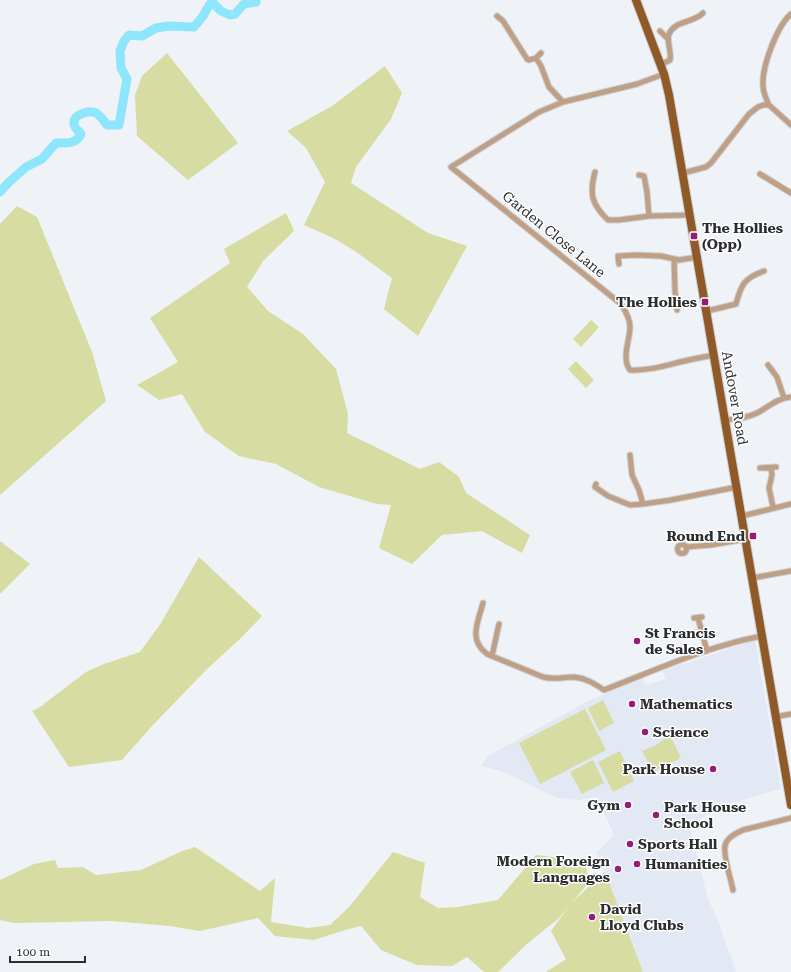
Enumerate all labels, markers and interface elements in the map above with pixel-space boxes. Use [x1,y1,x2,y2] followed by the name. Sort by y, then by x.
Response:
[499,188,609,281] street label: Garden Close Lane
[702,220,783,252] place label: The Hollies (Opp)
[689,231,699,241] marker: The Hollies (Opp)
[616,294,697,310] place label: The Hollies
[700,297,710,307] marker: The Hollies
[719,350,751,446] street label: Andover Road
[666,528,746,544] place label: Round End
[748,531,758,541] marker: Round End
[645,625,716,657] place label: St Francis de Sales
[632,636,642,646] marker: St Francis de Sales
[640,696,732,712] place label: Mathematics
[627,699,637,709] marker: Mathematics
[653,724,709,740] place label: Science
[640,727,650,737] marker: Science
[623,761,705,777] place label: Park House
[708,764,718,774] marker: Park House
[587,797,620,813] place label: Gym
[664,799,746,831] place label: Park House School
[623,800,633,810] marker: Gym
[651,810,661,820] marker: Park House School
[638,836,718,852] place label: Sports Hall
[625,839,635,849] marker: Sports Hall
[497,853,611,885] place label: Modern Foreign Languages
[645,856,727,872] place label: Humanities
[632,859,642,869] marker: Humanities
[613,864,623,874] marker: Modern Foreign Languages
[600,901,684,933] place label: David Lloyd Clubs
[587,912,597,922] marker: David Lloyd Clubs
[10,938,85,964] scale bar
[16,945,50,959] text: 100 m

